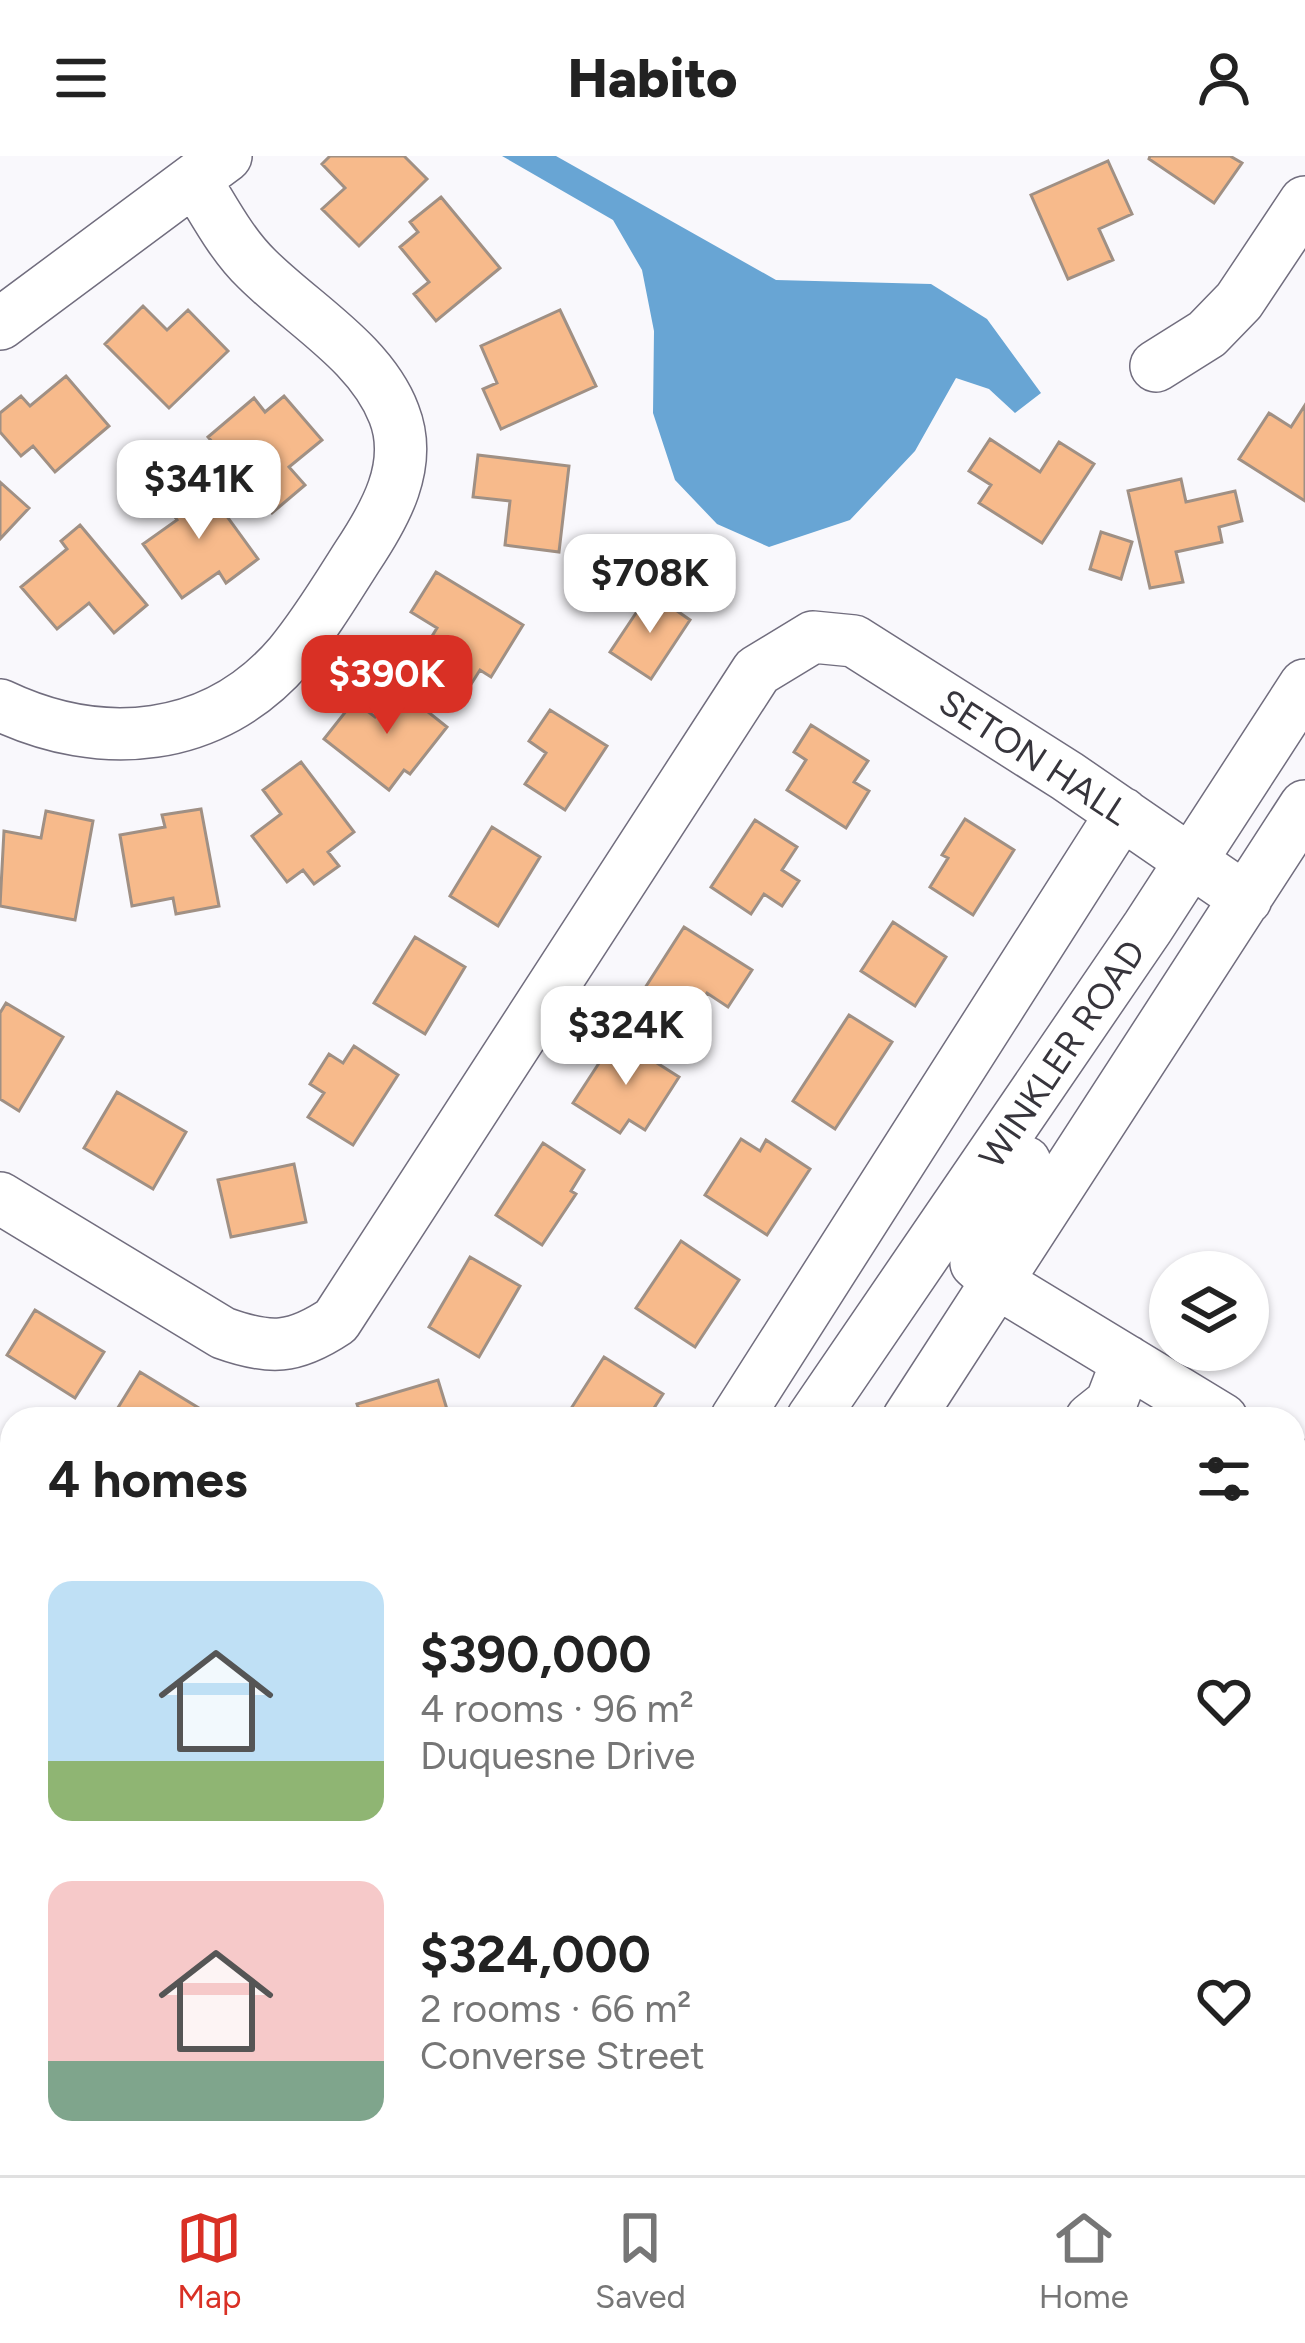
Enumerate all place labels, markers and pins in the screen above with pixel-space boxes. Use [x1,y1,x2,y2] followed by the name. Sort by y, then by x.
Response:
[115,440,283,542] pin: $341K
[566,534,734,636] pin: $708K
[303,635,471,737] pin: $390K
[542,986,710,1088] pin: $324K

